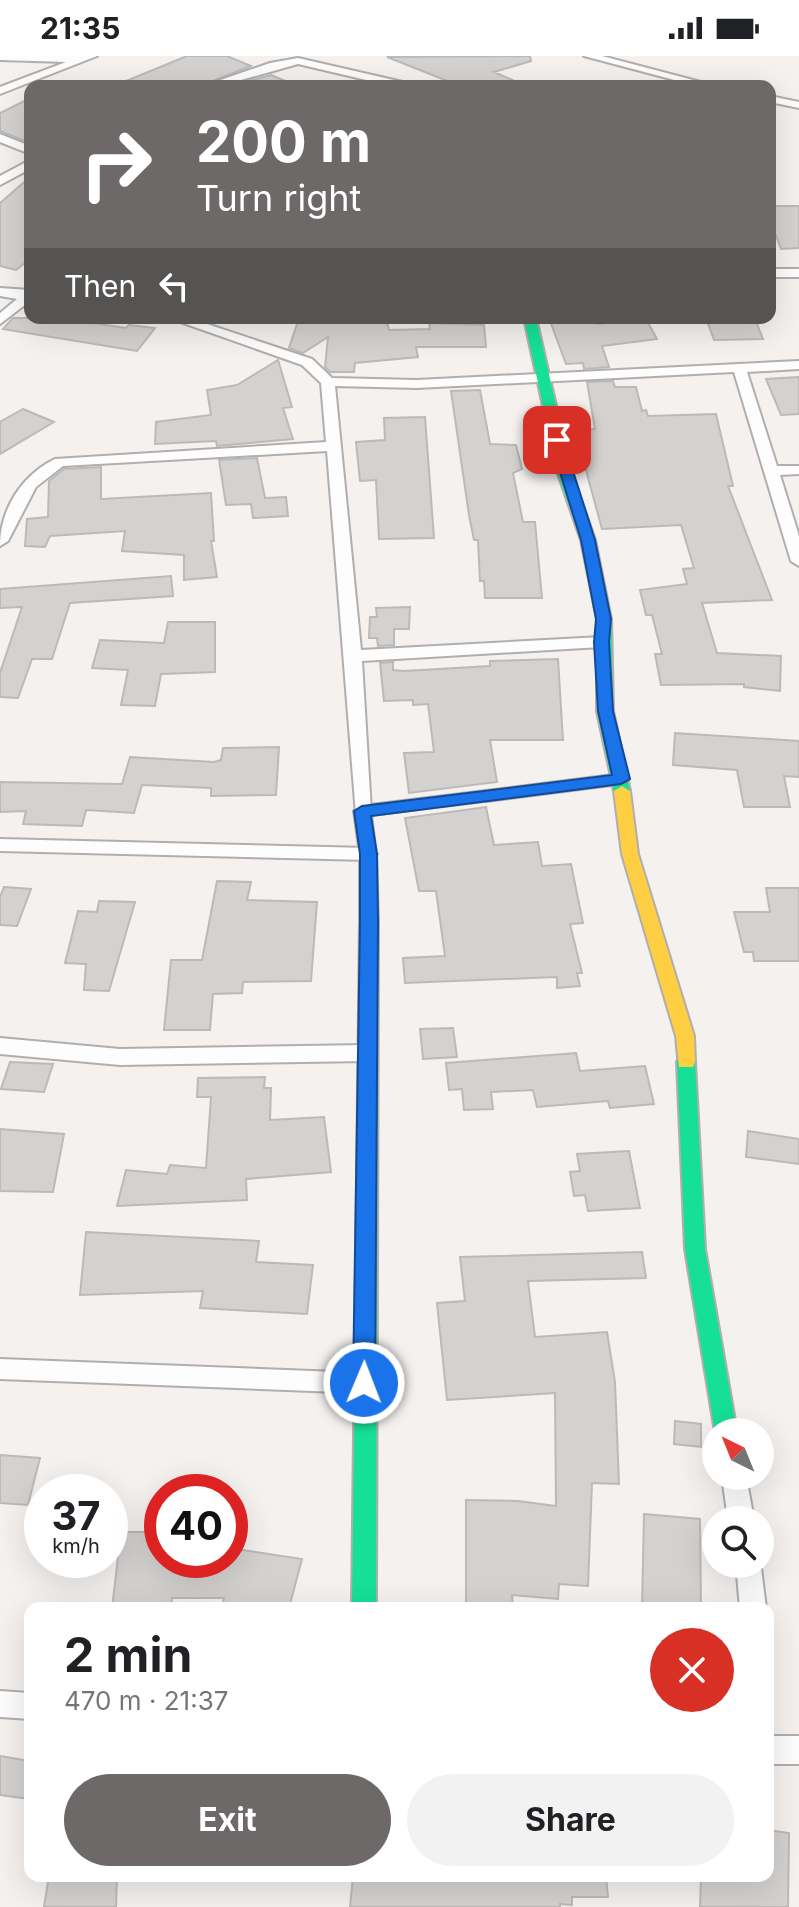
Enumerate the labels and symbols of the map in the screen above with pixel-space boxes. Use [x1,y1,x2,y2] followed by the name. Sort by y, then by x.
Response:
[523,406,591,474] pin
[322,1341,406,1425] position arrow
[702,1418,774,1490] north arrow
[144,1474,248,1578] speed limit sign: 40

